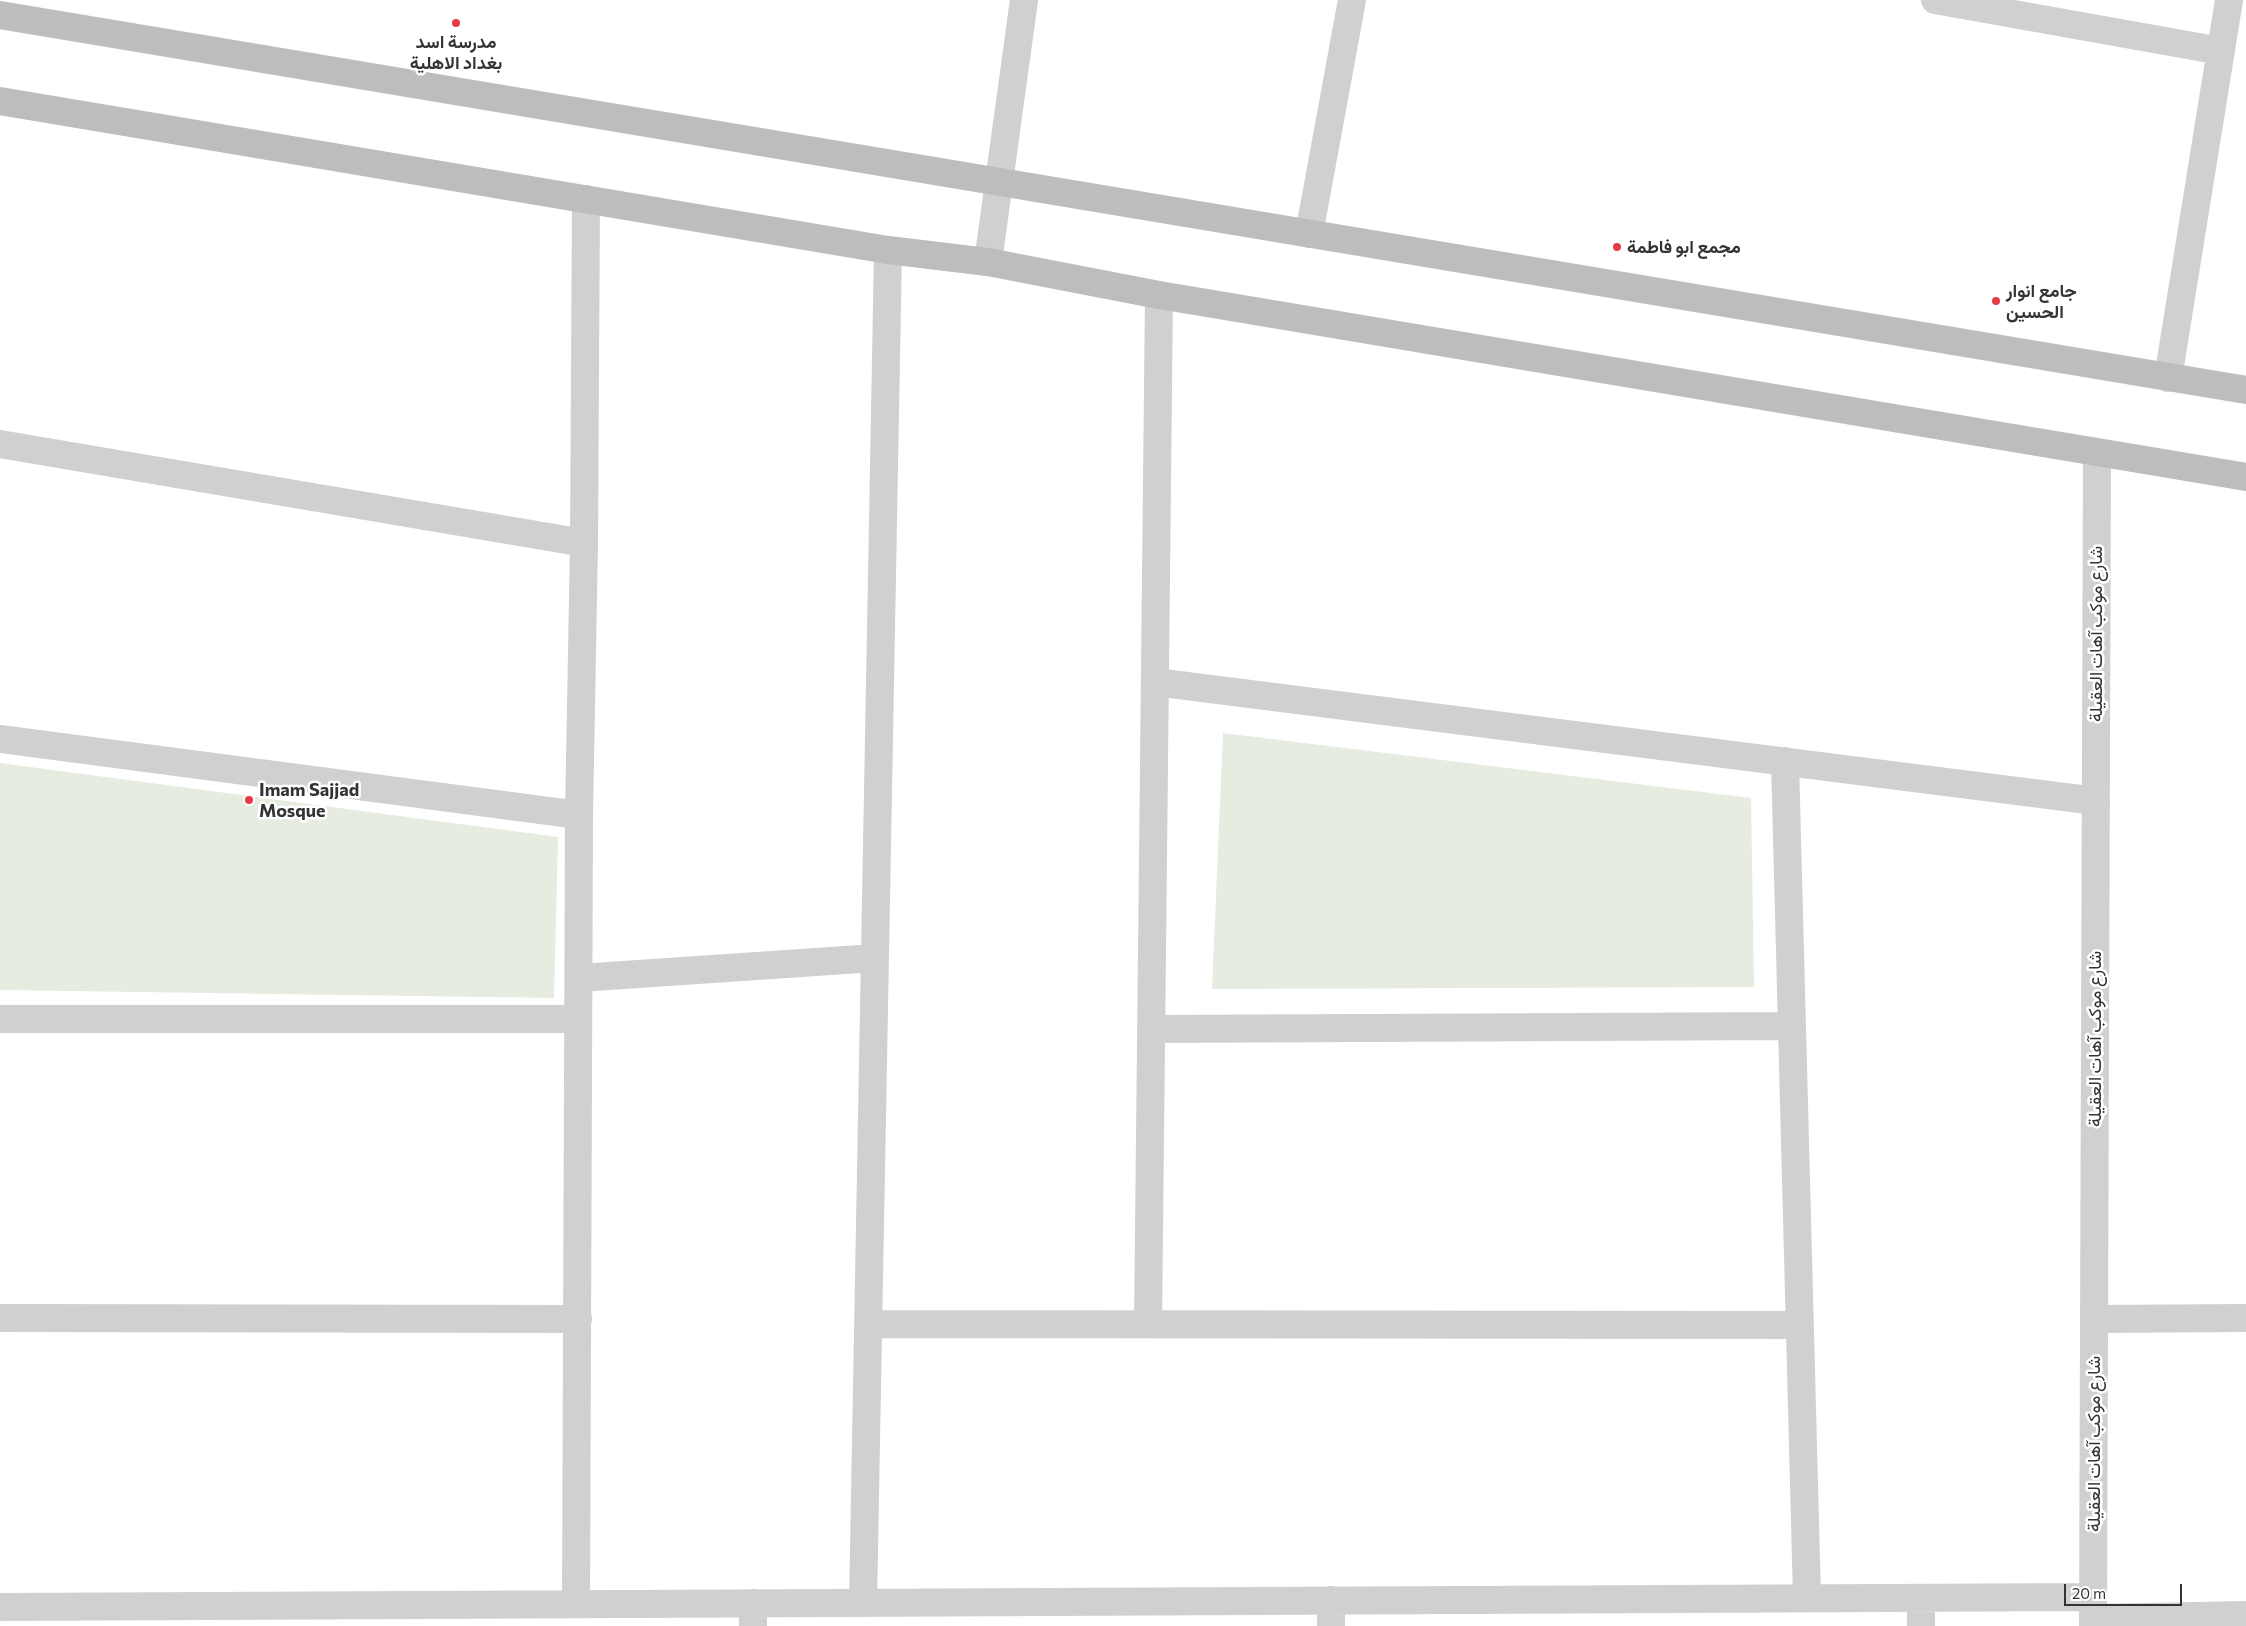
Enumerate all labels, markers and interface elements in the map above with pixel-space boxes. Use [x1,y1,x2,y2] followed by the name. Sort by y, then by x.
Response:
[450,17,462,29] marker: مدرسة اسد بغداد الاهلية
[410,31,502,74] place label: مدرسة اسد بغداد الاهلية
[1627,236,1741,258] place label: مجمع ابو فاطمة
[1611,241,1623,253] marker: مجمع ابو فاطمة
[2006,280,2077,322] place label: جامع انوار الحسين
[1990,295,2002,307] marker: جامع انوار الحسين
[2085,546,2107,722] street label: شارع موكب آهات العقيلة
[259,779,359,822] place label: Imam Sajjad Mosque
[243,794,255,806] marker: Imam Sajjad Mosque
[2084,951,2106,1127] street label: شارع موكب آهات العقيلة
[2083,1356,2105,1532] street label: شارع موكب آهات العقيلة
[2066,1574,2184,1606] scale bar
[2072,1584,2106,1602] text: 20 m

